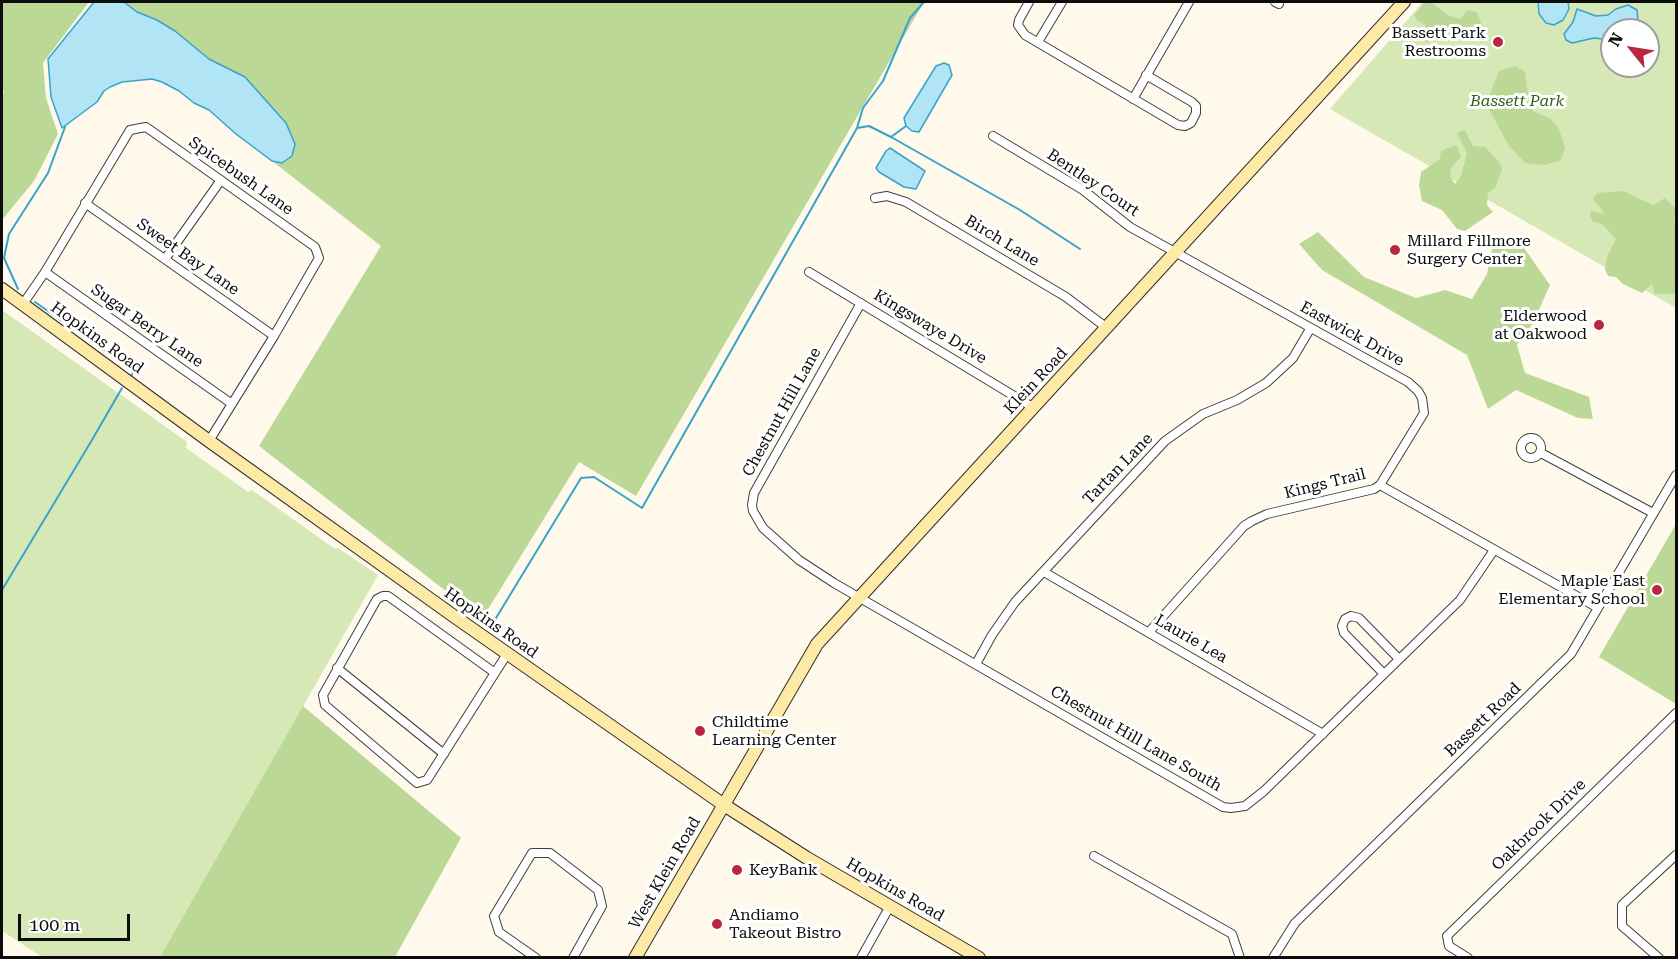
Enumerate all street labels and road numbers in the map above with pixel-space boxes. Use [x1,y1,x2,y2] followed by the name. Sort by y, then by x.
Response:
[185,133,297,219] street label: Spicebush Lane
[1043,145,1143,221] street label: Bentley Court
[961,211,1043,271] street label: Birch Lane
[133,214,243,300] street label: Sweet Bay Lane
[87,280,207,372] street label: Sugar Berry Lane
[870,286,990,368] street label: Kingswaye Drive
[1297,297,1407,371] street label: Eastwick Drive
[47,298,147,378] street label: Hopkins Road
[739,344,825,480] street label: Chestnut Hill Lane
[1000,344,1072,418] street label: Klein Road
[1079,429,1157,509] street label: Tartan Lane
[1282,465,1368,503] street label: Kings Trail
[440,584,542,662] street label: Hopkins Road
[1151,611,1231,667] street label: Laurie Lea
[1441,679,1525,761] street label: Bassett Road
[1047,682,1225,796] street label: Chestnut Hill Lane South
[1488,775,1590,875] street label: Oakbrook Drive
[625,814,705,932] street label: West Klein Road
[843,854,947,926] street label: Hopkins Road

